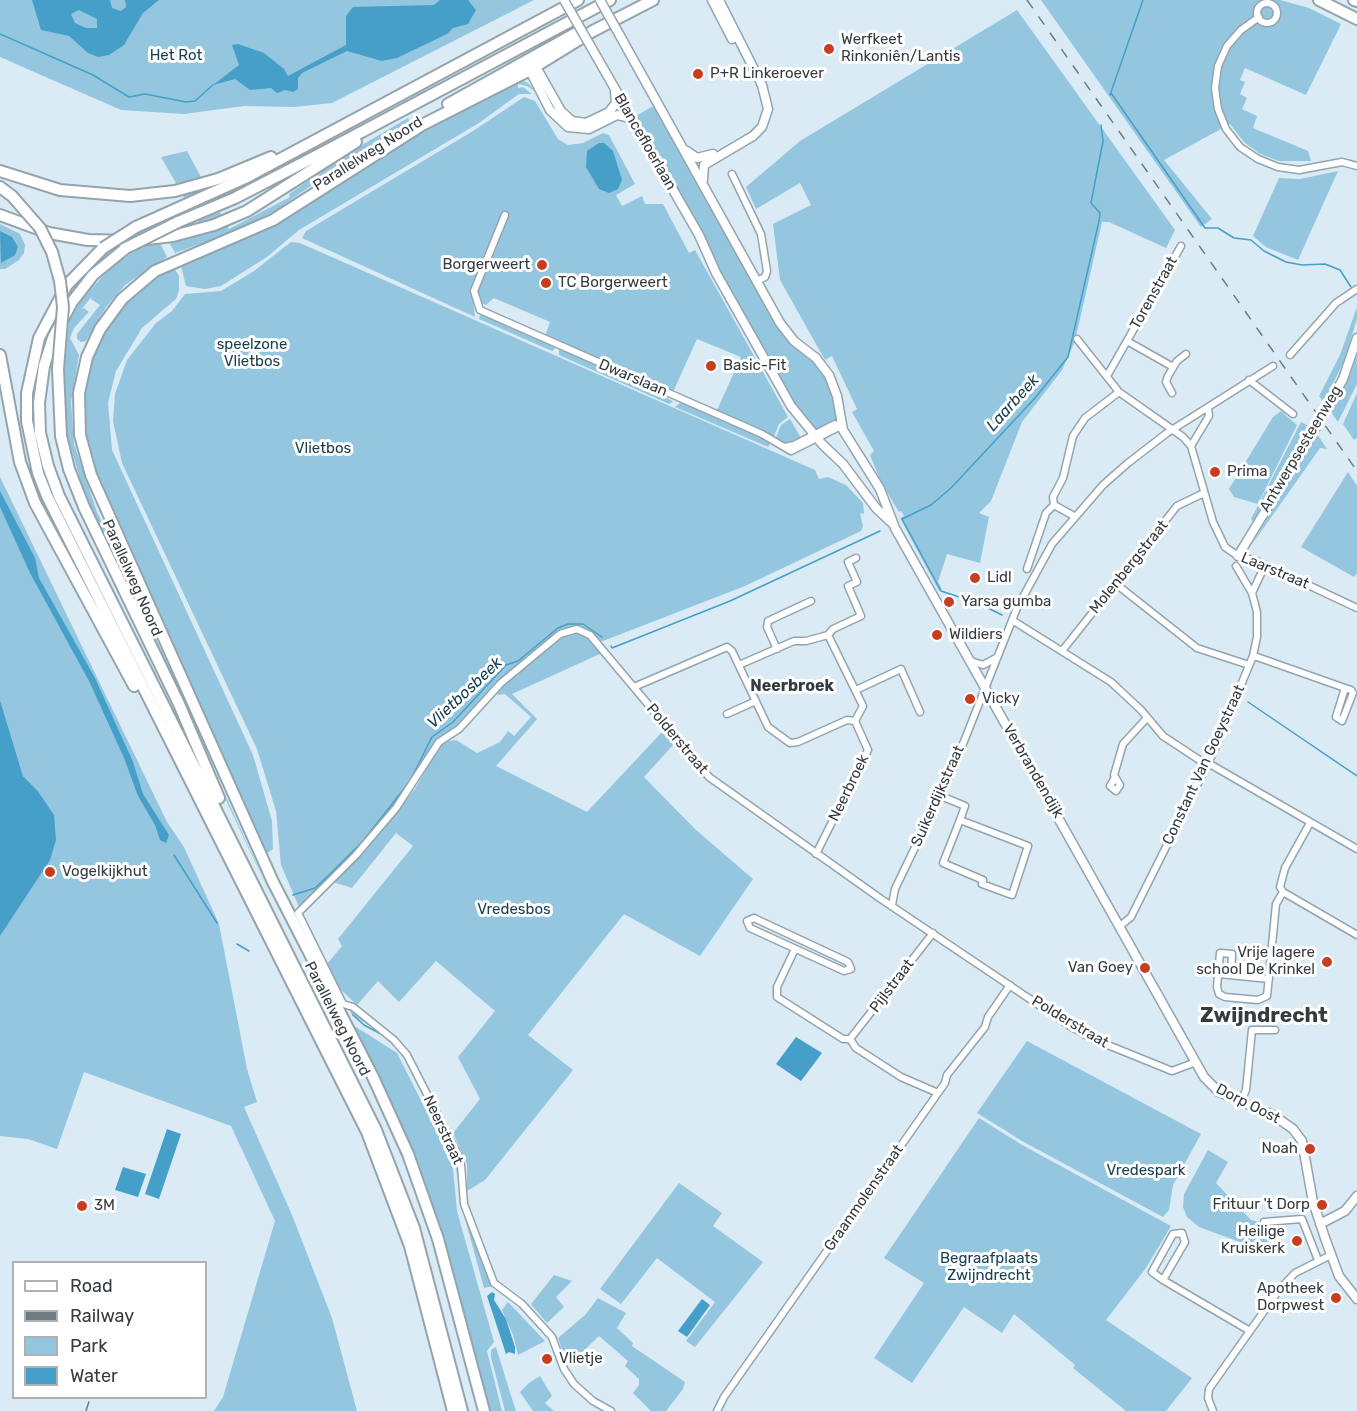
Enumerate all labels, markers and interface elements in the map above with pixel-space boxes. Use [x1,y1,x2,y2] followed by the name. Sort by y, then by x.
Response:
[841,31,960,66] place label: Werfkeet Rinkoniên/Lantis
[822,42,836,56] marker: Werfkeet Rinkoniên/Lantis
[150,47,202,65] park label: Het Rot
[710,65,824,83] place label: P+R Linkeroever
[691,67,705,81] marker: P+R Linkeroever
[610,90,680,194] street label: Blancefloerlaan
[310,113,426,195] street label: Parallelweg Noord
[1127,254,1181,332] street label: Torenstraat
[443,256,530,274] place label: Borgerweert
[535,258,549,272] marker: Borgerweert
[558,274,668,292] place label: TC Borgerweert
[539,276,553,290] marker: TC Borgerweert
[217,336,287,371] park label: speelzone Vlietbos
[596,355,670,401] street label: Dwarslaan
[723,357,786,375] place label: Basic-Fit
[704,359,718,373] marker: Basic-Fit
[983,371,1043,435] water label: Laarbeek
[1256,383,1346,515] street label: Antwerpsesteenweg
[295,440,351,458] park label: Vlietbos
[1227,463,1268,481] place label: Prima
[1208,465,1222,479] marker: Prima
[98,517,166,639] street label: Parallelweg Noord
[1086,517,1172,617] street label: Molenbergstraat
[1238,549,1312,593] street label: Laarstraat
[987,569,1012,587] place label: Lidl
[968,571,982,585] marker: Lidl
[961,593,1051,611] place label: Yarsa gumba
[942,595,956,609] marker: Yarsa gumba
[949,626,1003,644] place label: Wildiers
[930,628,944,642] marker: Wildiers
[423,653,507,733] water label: Vlietbosbeek
[750,676,834,696] district label: Neerbroek
[1159,682,1249,848] street label: Constant Van Goeystraat
[982,690,1020,708] place label: Vicky
[963,692,977,706] marker: Vicky
[642,700,712,778] street label: Polderstraat
[999,721,1067,821] street label: Verbrandendijk
[908,743,968,849] street label: Suikerdijkstraat
[825,752,873,824] street label: Neerbroek
[62,863,148,881] place label: Vogelkijkhut
[43,865,57,879] marker: Vogelkijkhut
[477,901,551,919] park label: Vredesbos
[1196,944,1315,979] place label: Vrije lagere school De Krinkel
[1320,955,1334,969] marker: Vrije lagere school De Krinkel
[866,956,918,1016] street label: Pijlstraat
[300,959,374,1079] street label: Parallelweg Noord
[1068,959,1133,977] place label: Van Goey
[1138,961,1152,975] marker: Van Goey
[1028,992,1112,1052] street label: Polderstraat
[1200,1003,1328,1029] district label: Zwijndrecht
[1213,1080,1283,1128] street label: Dorp Oost
[419,1093,467,1167] street label: Neerstraat
[1262,1140,1298,1158] place label: Noah
[821,1141,907,1255] street label: Graanmolenstraat
[1303,1142,1317,1156] marker: Noah
[1107,1162,1185,1180] park label: Vredespark
[1212,1196,1310,1214] place label: Frituur 't Dorp
[94,1197,115,1215] place label: 3M
[1315,1198,1329,1212] marker: Frituur 't Dorp
[75,1199,89,1213] marker: 3M
[1221,1223,1285,1258] place label: Heilige Kruiskerk
[1290,1234,1304,1248] marker: Heilige Kruiskerk
[940,1250,1038,1285] park label: Begraafplaats Zwijndrecht
[12,1261,207,1399] legend
[70,1275,113,1297] text: Road
[1257,1280,1324,1315] place label: Apotheek Dorpwest
[1329,1291,1343,1305] marker: Apotheek Dorpwest
[70,1305,134,1327] text: Railway
[70,1335,107,1357] text: Park
[559,1350,603,1368] place label: Vlietje
[540,1352,554,1366] marker: Vlietje
[70,1365,118,1387] text: Water

